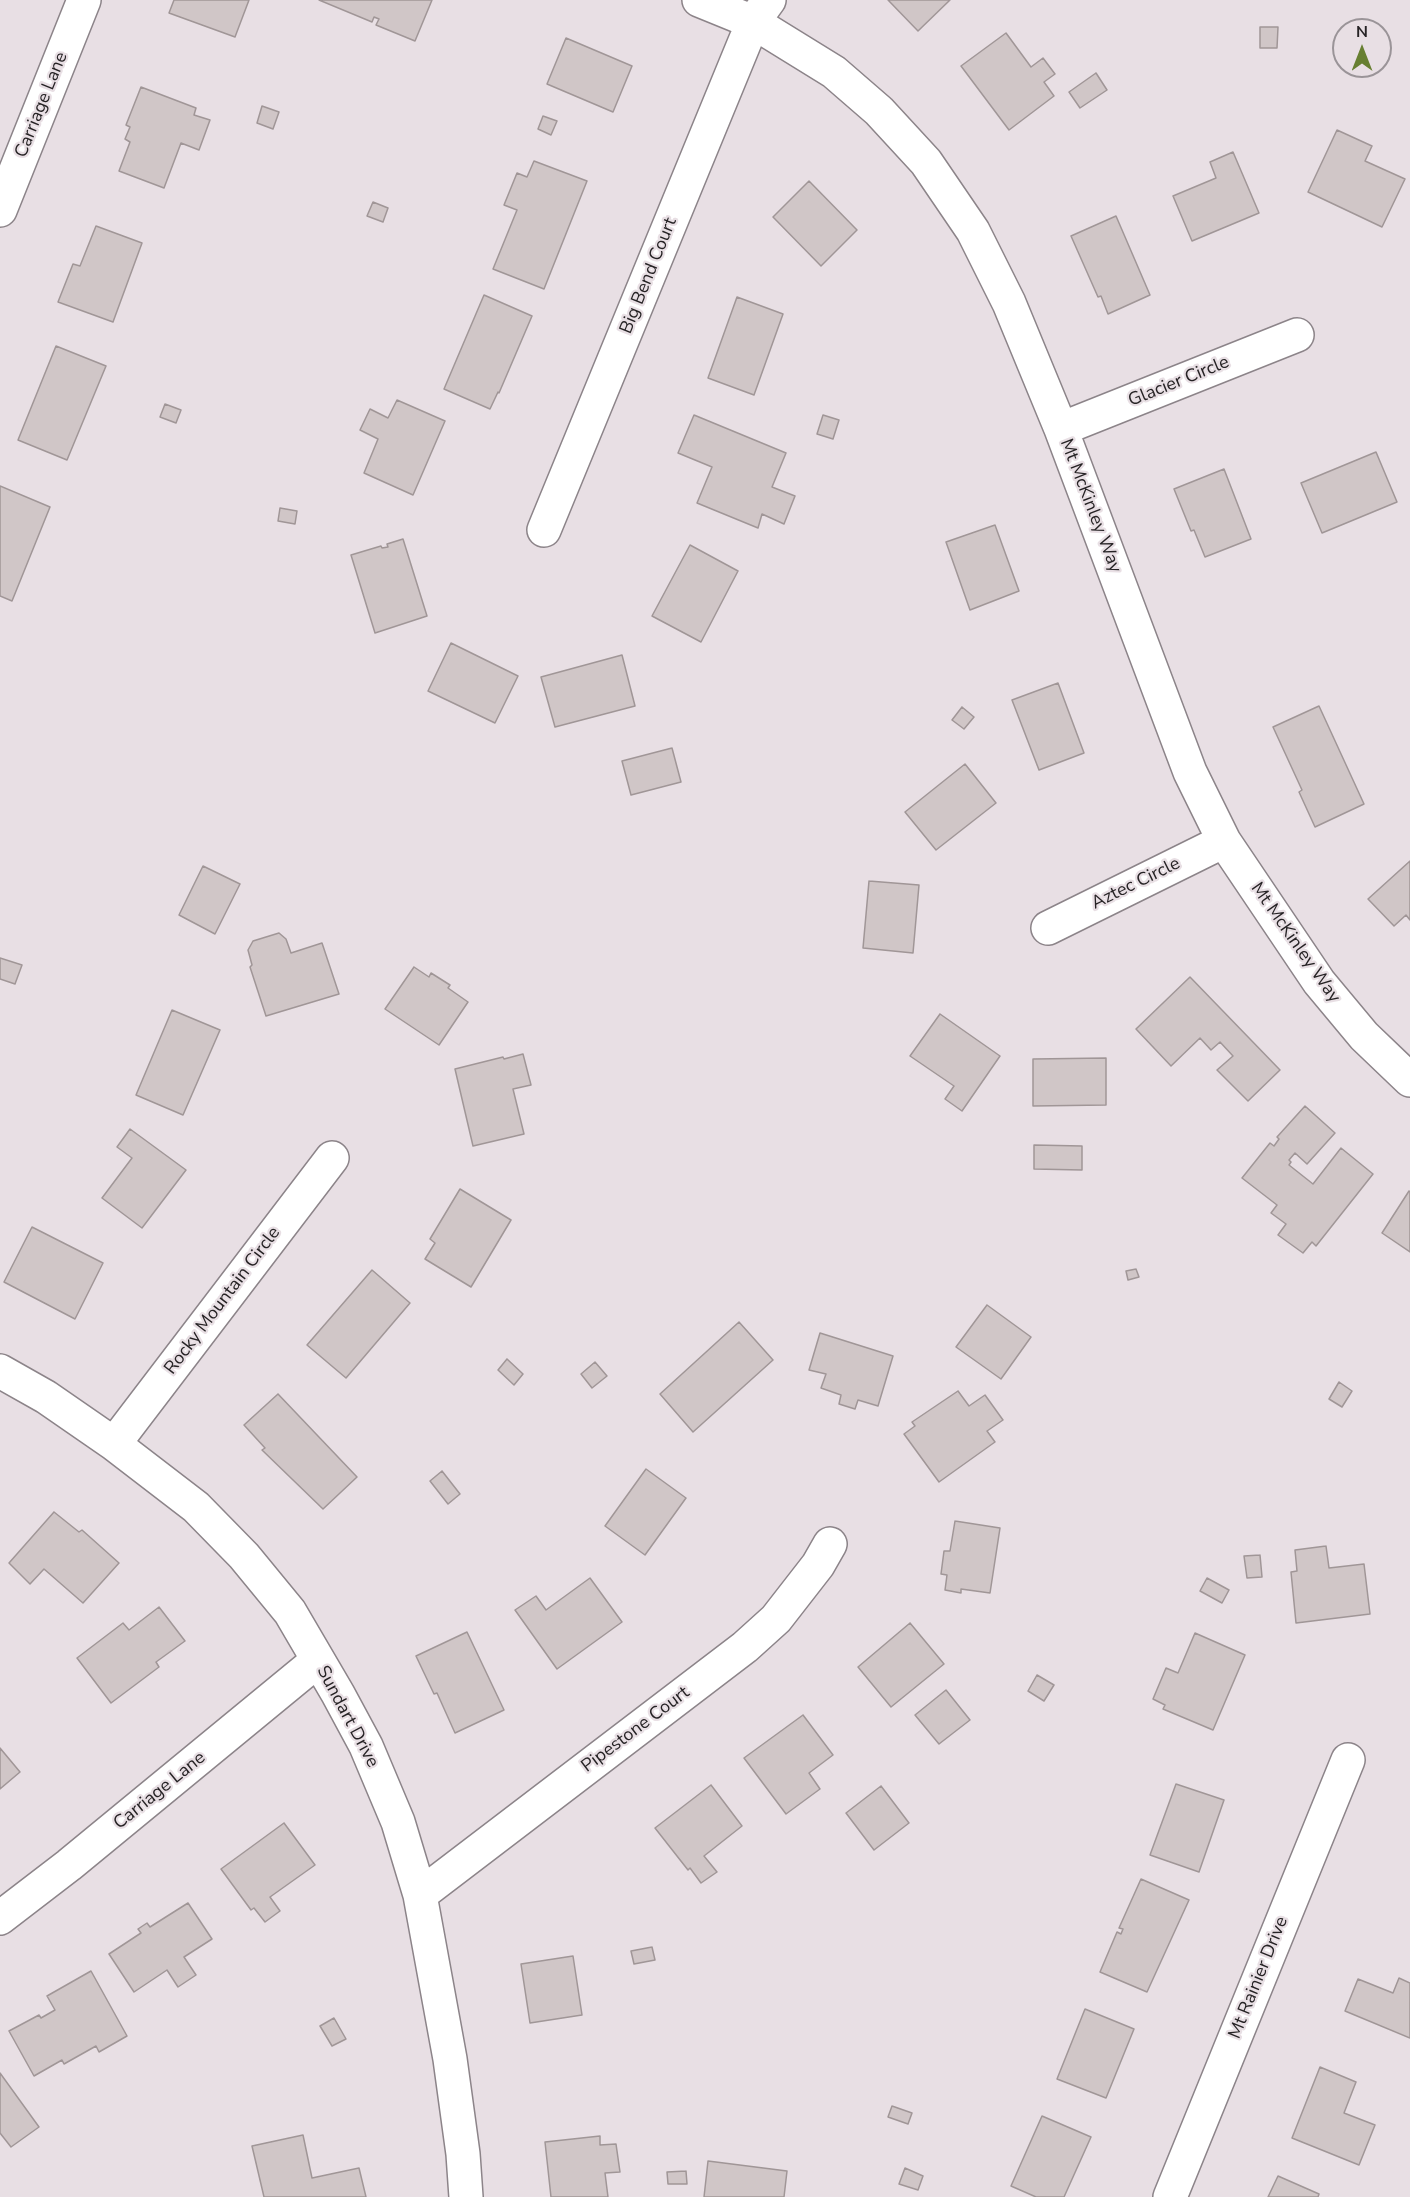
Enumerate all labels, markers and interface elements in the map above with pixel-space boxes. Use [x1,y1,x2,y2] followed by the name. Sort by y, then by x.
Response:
[1332,18,1392,78] north arrow
[1356,21,1368,43] text: N
[11,49,73,161] street label: Carriage Lane
[616,215,682,337] street label: Big Bend Court
[1125,352,1233,412] street label: Glacier Circle
[1055,436,1125,576] street label: Mt McKinley Way
[1088,853,1184,915] street label: Aztec Circle
[1245,879,1345,1007] street label: Mt McKinley Way
[160,1223,286,1379] street label: Rocky Mountain Circle
[311,1663,383,1771] street label: Sundart Drive
[578,1682,694,1778] street label: Pipestone Court
[110,1747,210,1835] street label: Carriage Lane
[1225,1914,1293,2042] street label: Mt Rainier Drive

